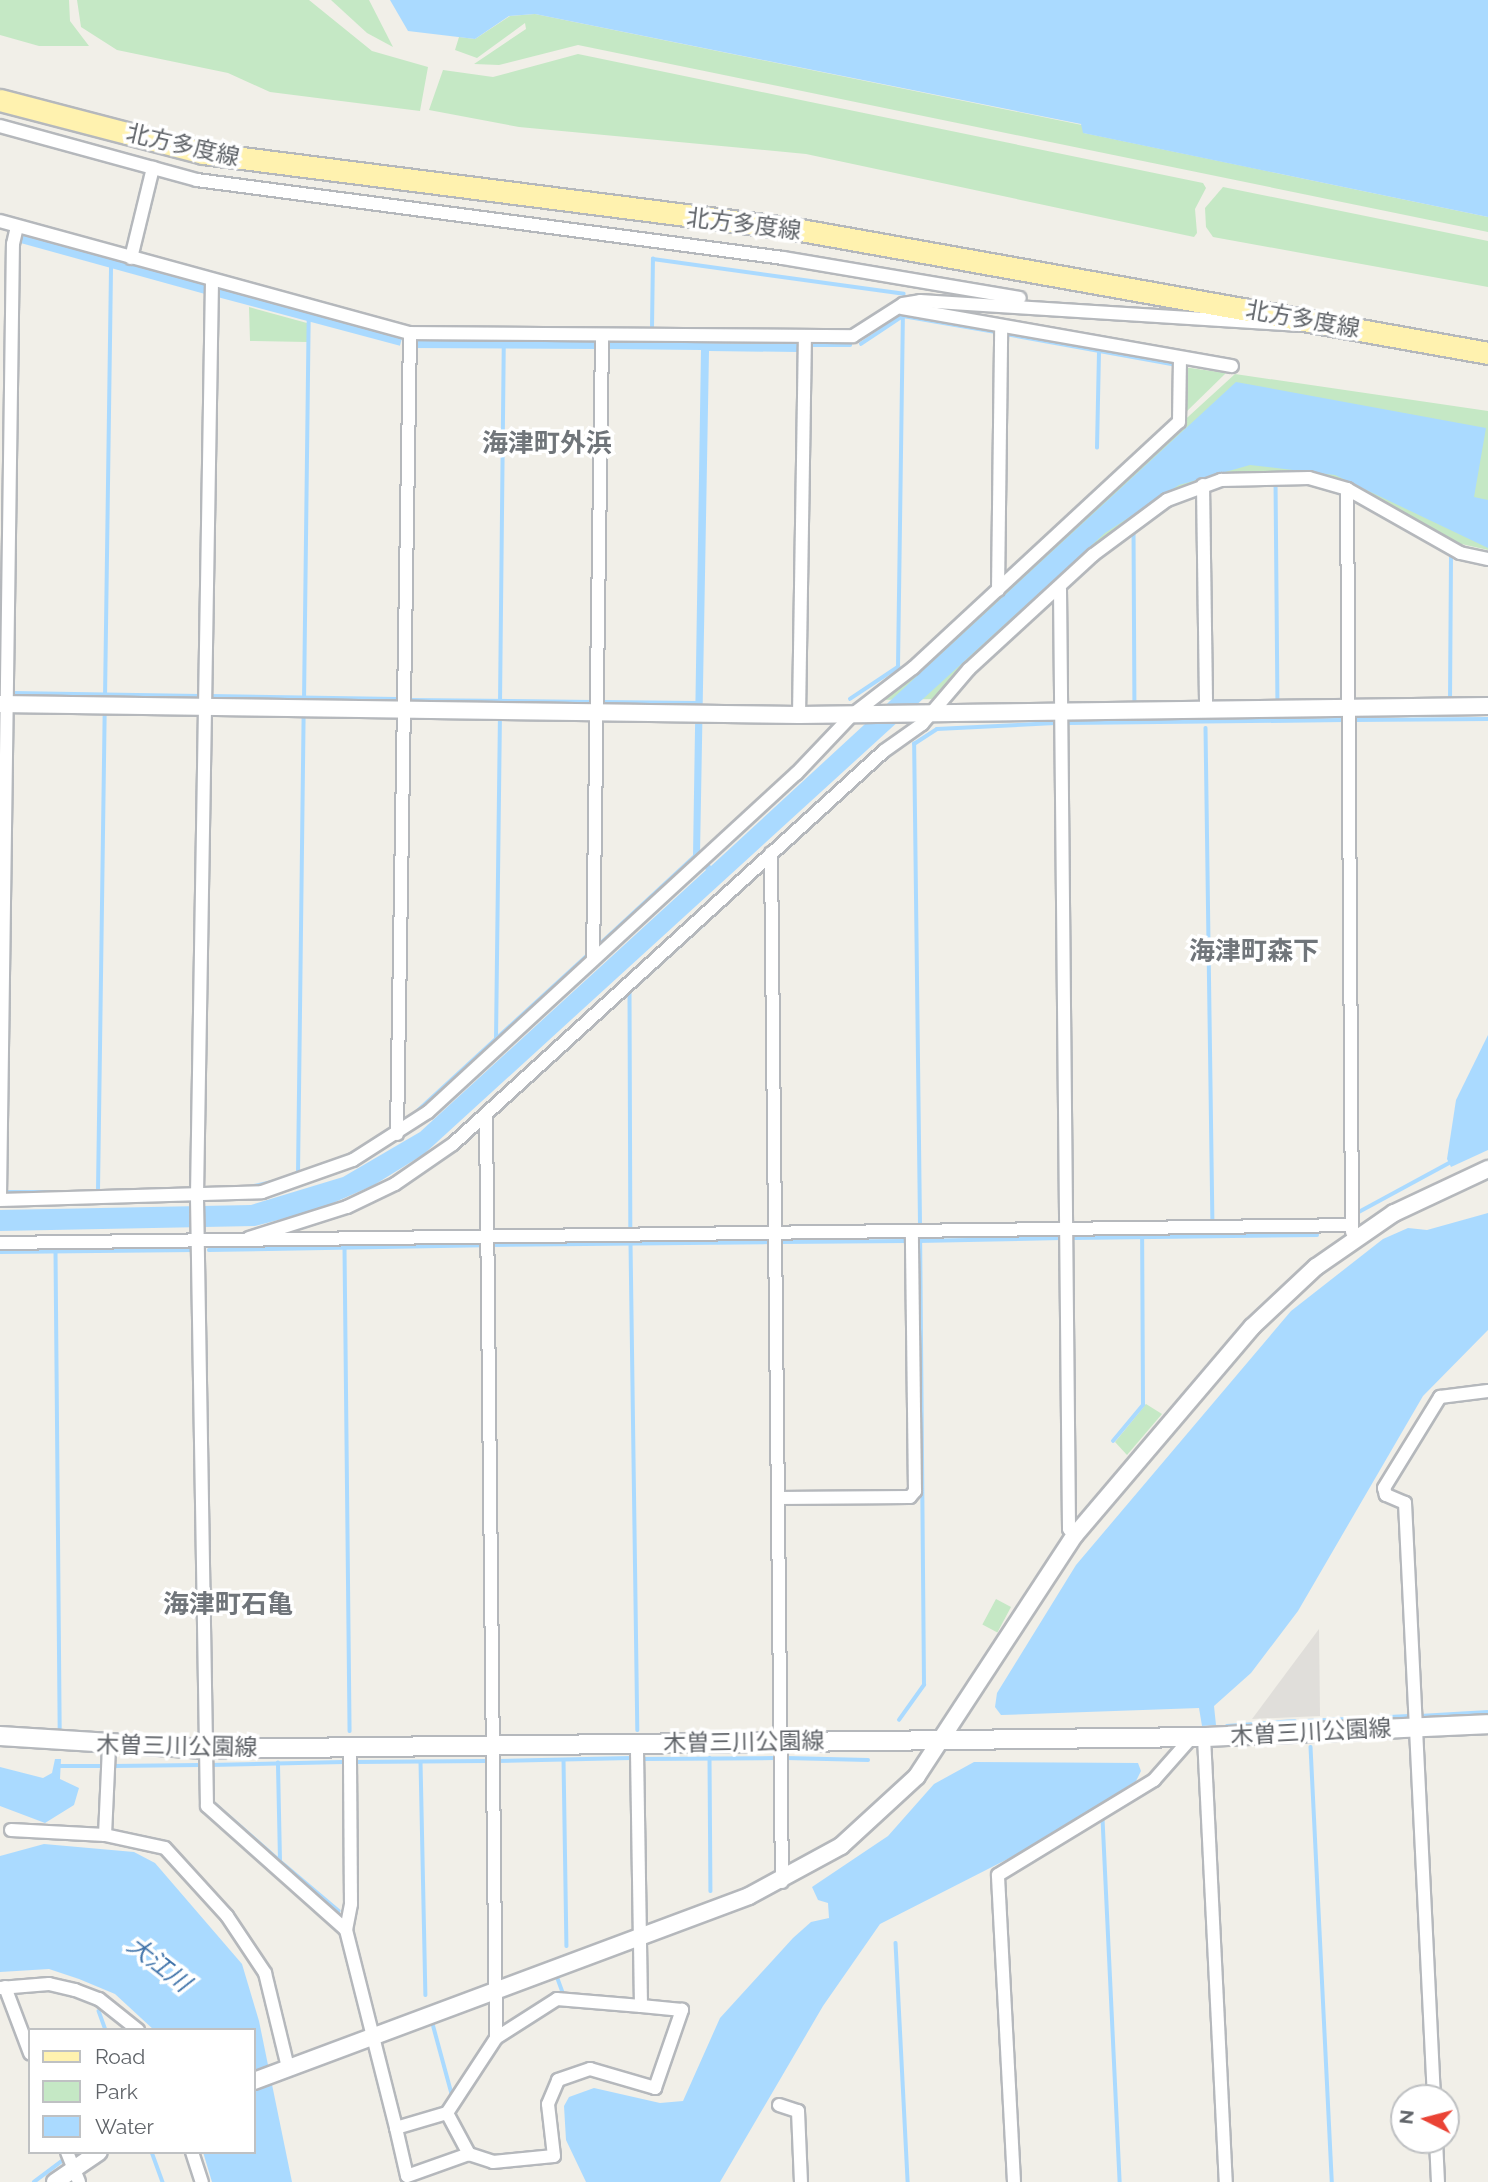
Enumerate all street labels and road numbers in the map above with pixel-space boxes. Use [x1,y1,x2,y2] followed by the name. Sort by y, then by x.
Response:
[124,119,242,171] street label: 北方多度線
[685,203,803,245] street label: 北方多度線
[1244,295,1362,343] street label: 北方多度線
[1230,1714,1392,1750] street label: 木曽三川公園線
[663,1727,825,1757] street label: 木曽三川公園線
[96,1731,258,1761] street label: 木曽三川公園線

